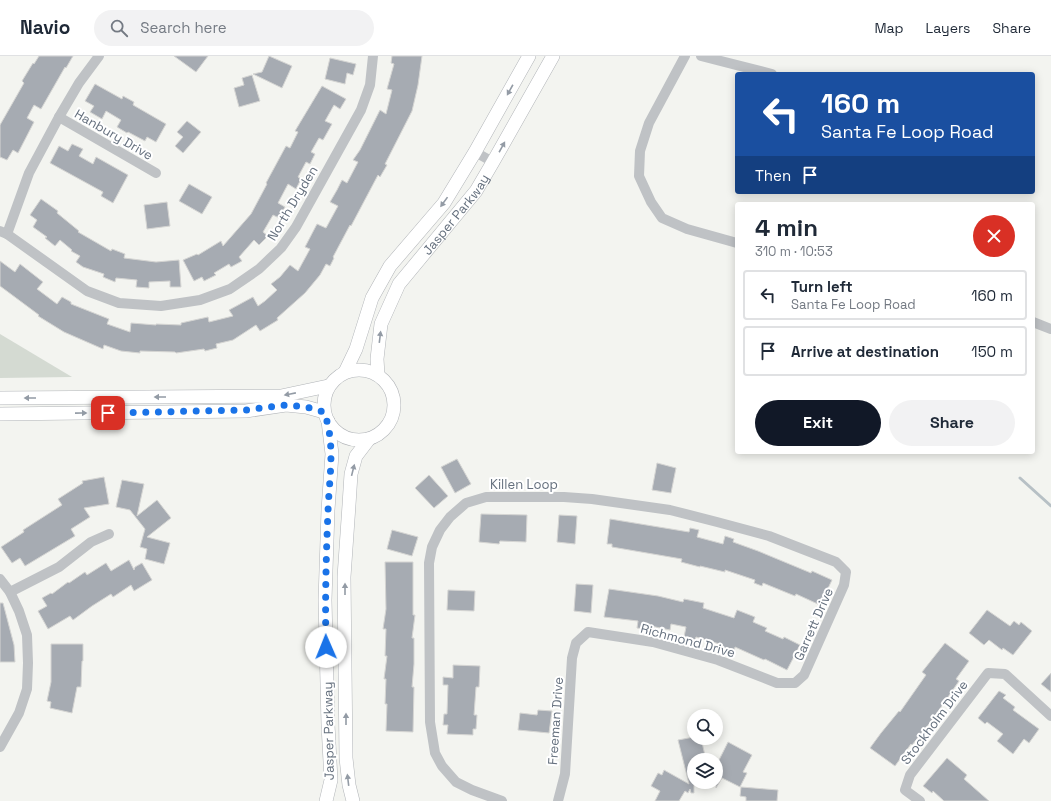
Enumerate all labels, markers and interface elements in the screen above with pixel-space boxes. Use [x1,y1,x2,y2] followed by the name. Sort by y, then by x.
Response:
[94,10,374,46] search box
[20,15,70,40] text: Navio
[108,17,130,39] icon: search
[140,18,227,37] text: Search here
[874,19,904,37] text: Map
[926,19,970,37] text: Layers
[992,19,1031,37] text: Share
[506,84,513,96] one-way arrow
[821,85,900,121] text: 160 m
[755,88,807,140] icon: left
[72,105,156,164] street label: Hanbury Drive
[821,120,994,143] text: Santa Fe Loop Road
[498,141,505,153] one-way arrow
[263,163,321,244] street label: North Dryden
[799,164,821,186] icon: arrive
[755,166,791,185] text: Then
[419,171,493,259] street label: Jasper Parkway
[440,197,448,207] one-way arrow
[755,212,818,243] text: 4 min
[973,215,1015,257] button: close
[755,243,833,260] text: 310 m · 10:53
[791,277,853,296] text: Turn left
[757,284,779,306] icon: left
[971,286,1013,305] text: 160 m
[791,296,916,313] text: Santa Fe Loop Road
[376,330,383,343] one-way arrow
[757,340,779,362] icon: arrive
[791,342,939,361] text: Arrive at destination
[971,342,1013,361] text: 150 m
[284,392,296,398] one-way arrow
[153,394,166,400] one-way arrow
[23,395,36,401] one-way arrow
[91,396,125,430] pin
[755,400,881,446] button: Exit
[889,400,1015,446] button: Share
[97,402,119,424] icon: arrive
[75,410,88,416] one-way arrow
[350,464,356,476] one-way arrow
[490,476,558,493] street label: Killen Loop
[341,583,348,595] one-way arrow
[790,585,837,663] street label: Garrett Drive
[639,620,737,661] street label: Richmond Drive
[305,626,347,668] position arrow
[544,676,567,766] street label: Freeman Drive
[897,677,972,768] street label: Stockholm Drive
[319,682,338,780] street label: Jasper Parkway
[687,709,723,789] map controls
[687,709,723,745] button: search
[343,712,349,725] one-way arrow
[687,753,723,789] button: layers
[345,774,352,786] one-way arrow

